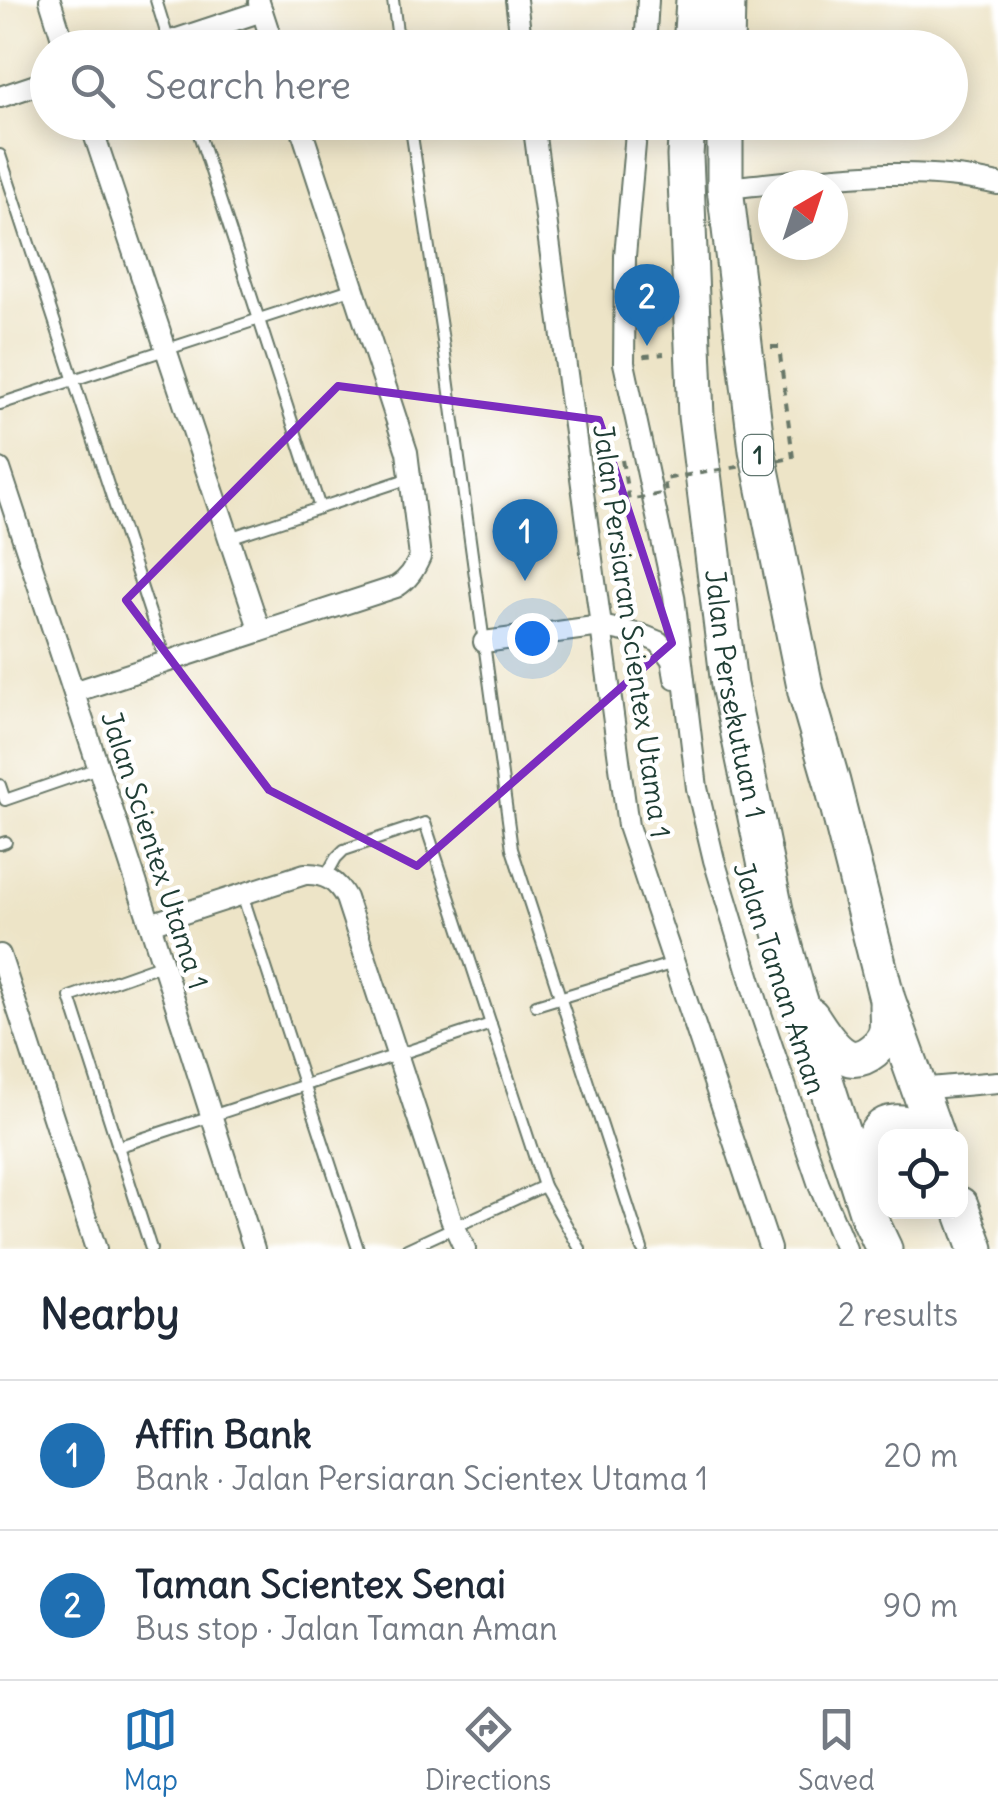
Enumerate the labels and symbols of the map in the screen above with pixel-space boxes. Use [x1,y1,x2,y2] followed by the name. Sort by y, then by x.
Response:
[758,170,848,260] north arrow
[614,264,680,346] pin: 2
[585,422,679,840] street label: Jalan Persiaran Scientex Utama 1
[743,435,773,475] road number: 1
[492,498,558,581] pin: 1
[697,567,774,821] street label: Jalan Persekutuan 1
[507,613,558,664] your location
[93,707,217,993] street label: Jalan Scientex Utama 1
[725,857,835,1099] street label: Jalan Taman Aman

